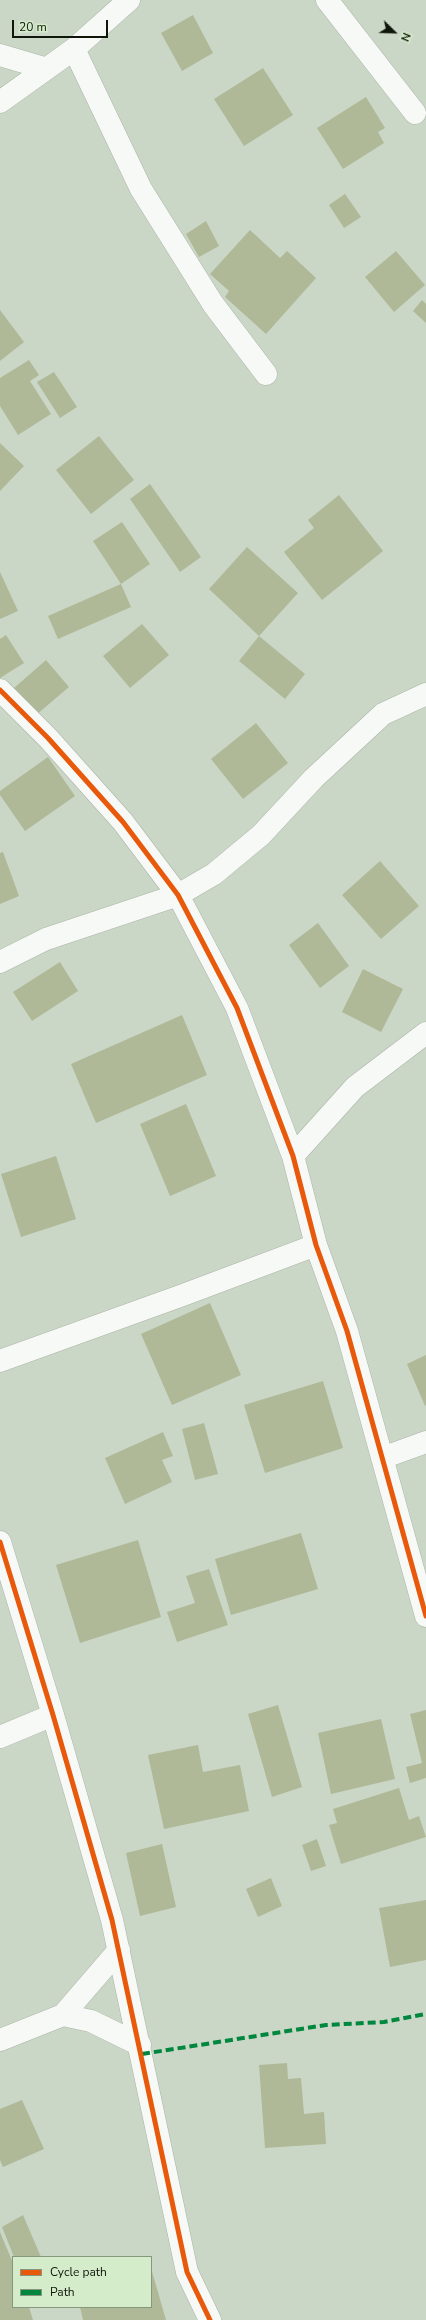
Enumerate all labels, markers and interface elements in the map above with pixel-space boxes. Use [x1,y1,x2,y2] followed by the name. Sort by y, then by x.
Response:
[14,12,110,38] scale bar
[374,12,414,52] north arrow
[19,19,47,35] text: 20 m
[397,30,414,44] text: N
[12,2256,152,2308] legend
[50,2264,107,2280] text: Cycle path
[50,2284,75,2300] text: Path

